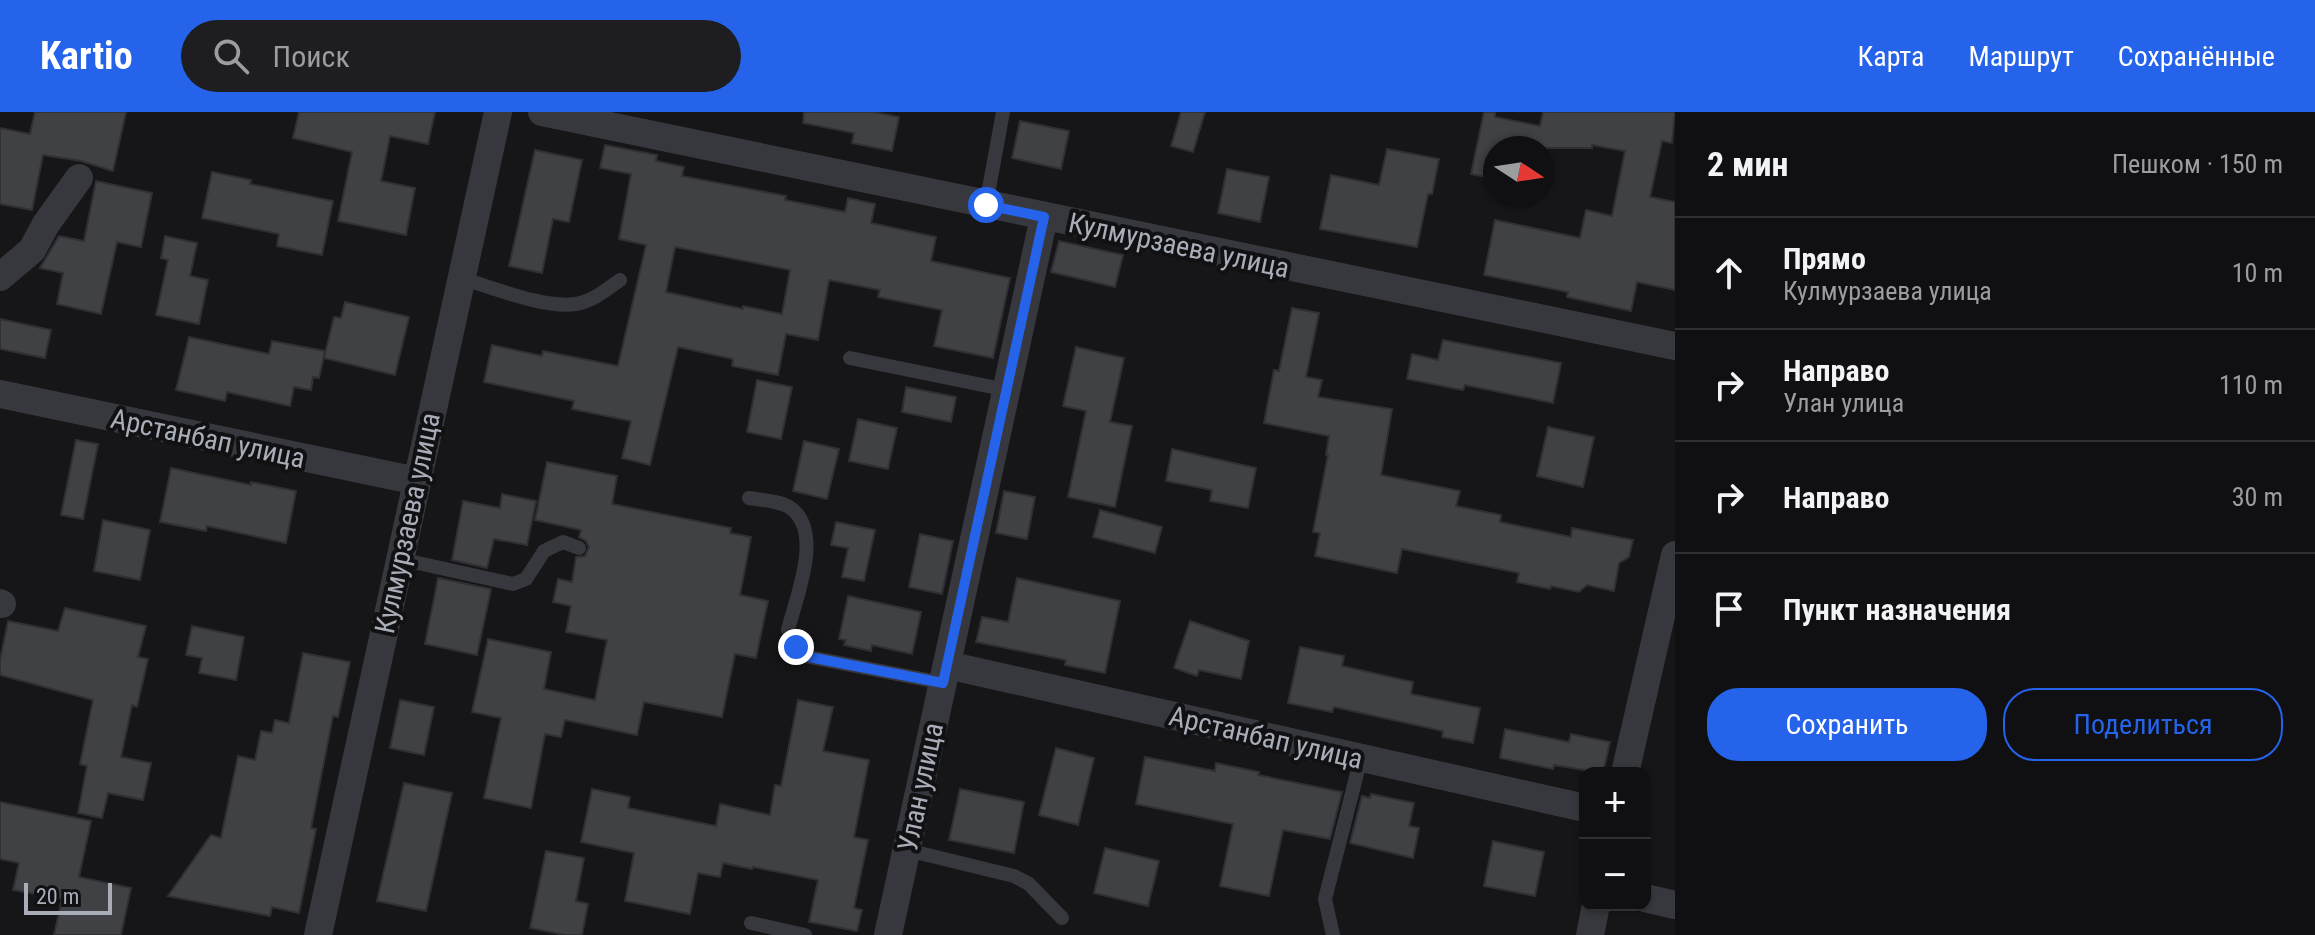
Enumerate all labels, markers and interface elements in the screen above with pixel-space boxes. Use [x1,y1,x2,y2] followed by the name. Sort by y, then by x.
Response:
[181,20,741,92] search box
[40,34,133,78] text: Kartio
[209,34,253,78] icon: search
[273,39,350,74] text: Поиск
[1858,40,1924,73] text: Карта
[1968,40,2074,73] text: Маршрут
[2118,40,2275,73] text: Сохранённые
[1483,136,1555,208] north arrow
[1707,144,1789,184] text: 2 мин
[2112,149,2283,179] text: Пешком · 150 m
[968,187,1004,223] route start
[1066,206,1292,285] street label: Кулмурзаева улица
[1783,241,1866,276] text: Прямо
[1707,251,1751,295] icon: ahead
[2232,258,2283,288] text: 10 m
[1783,276,1992,306] text: Кулмурзаева улица
[1783,353,1889,388] text: Направо
[1707,363,1751,407] icon: right
[2219,370,2283,400] text: 110 m
[1783,388,1904,418] text: Улан улица
[108,402,308,475] street label: Арстанбап улица
[368,410,447,636] street label: Кулмурзаева улица
[1707,475,1751,519] icon: right
[1783,480,1889,515] text: Направо
[2232,482,2283,512] text: 30 m
[1707,587,1751,631] icon: arrive
[1783,592,2011,627] text: Пункт назначения
[778,629,814,665] route end
[1707,688,1987,761] button: Сохранить
[2003,688,2283,761] button: Поделиться
[1166,699,1366,776] street label: Арстанбап улица
[891,720,950,854] street label: Улан улица
[1579,767,1651,911] map controls
[1579,767,1651,839] button: +
[1579,839,1651,911] button: −
[24,879,112,915] scale bar
[36,884,79,909] text: 20 m

